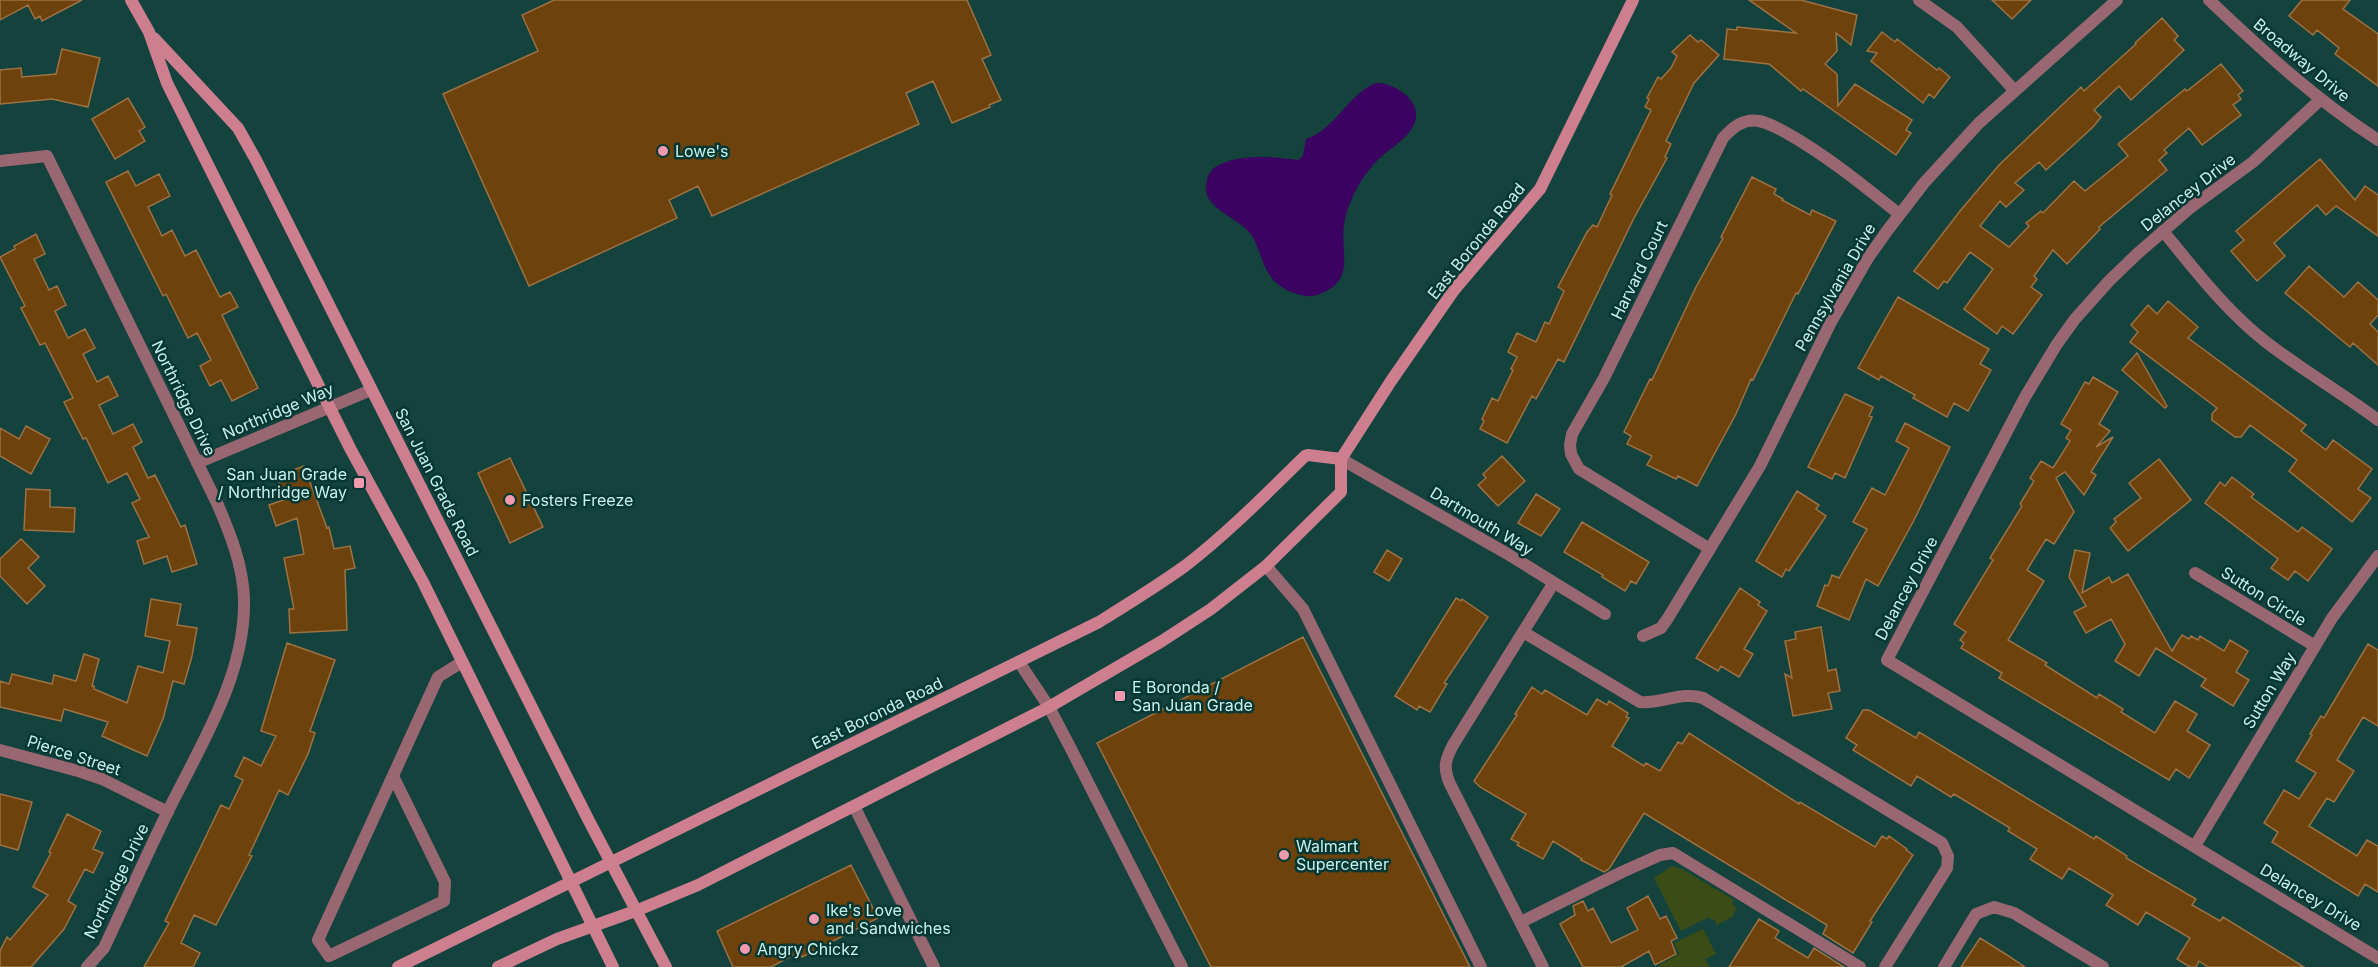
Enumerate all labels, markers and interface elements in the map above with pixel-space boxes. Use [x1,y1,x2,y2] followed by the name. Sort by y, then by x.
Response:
[2250,14,2354,106] street label: Broadway Drive
[675,141,729,161] place label: Lowe's
[656,144,670,158] marker: Lowe's
[2137,149,2239,235] street label: Delancey Drive
[1423,179,1529,303] street label: East Boronda Road
[1606,217,1672,323] street label: Harvard Court
[1790,220,1880,354] street label: Pennsylvania Drive
[147,337,221,459] street label: Northridge Drive
[219,379,337,443] street label: Northridge Way
[391,404,483,560] street label: San Juan Grade Road
[218,464,347,502] place label: San Juan Grade / Northridge Way
[352,476,366,490] marker: San Juan Grade / Northridge Way
[1427,482,1537,560] street label: Dartmouth Way
[522,490,633,510] place label: Fosters Freeze
[503,493,517,507] marker: Fosters Freeze
[1870,533,1942,643] street label: Delancey Drive
[2218,562,2310,630] street label: Sutton Circle
[2238,648,2300,732] street label: Sutton Way
[808,673,946,753] street label: East Boronda Road
[1132,677,1253,715] place label: E Boronda / San Juan Grade
[1113,689,1127,703] marker: E Boronda / San Juan Grade
[25,730,123,780] street label: Pierce Street
[79,820,153,942] street label: Northridge Drive
[1296,836,1389,874] place label: Walmart Supercenter
[1277,848,1291,862] marker: Walmart Supercenter
[2257,859,2365,935] street label: Delancey Drive
[826,900,951,938] place label: Ike's Love and Sandwiches
[807,912,821,926] marker: Ike's Love and Sandwiches
[757,939,859,959] place label: Angry Chickz
[738,942,752,956] marker: Angry Chickz

